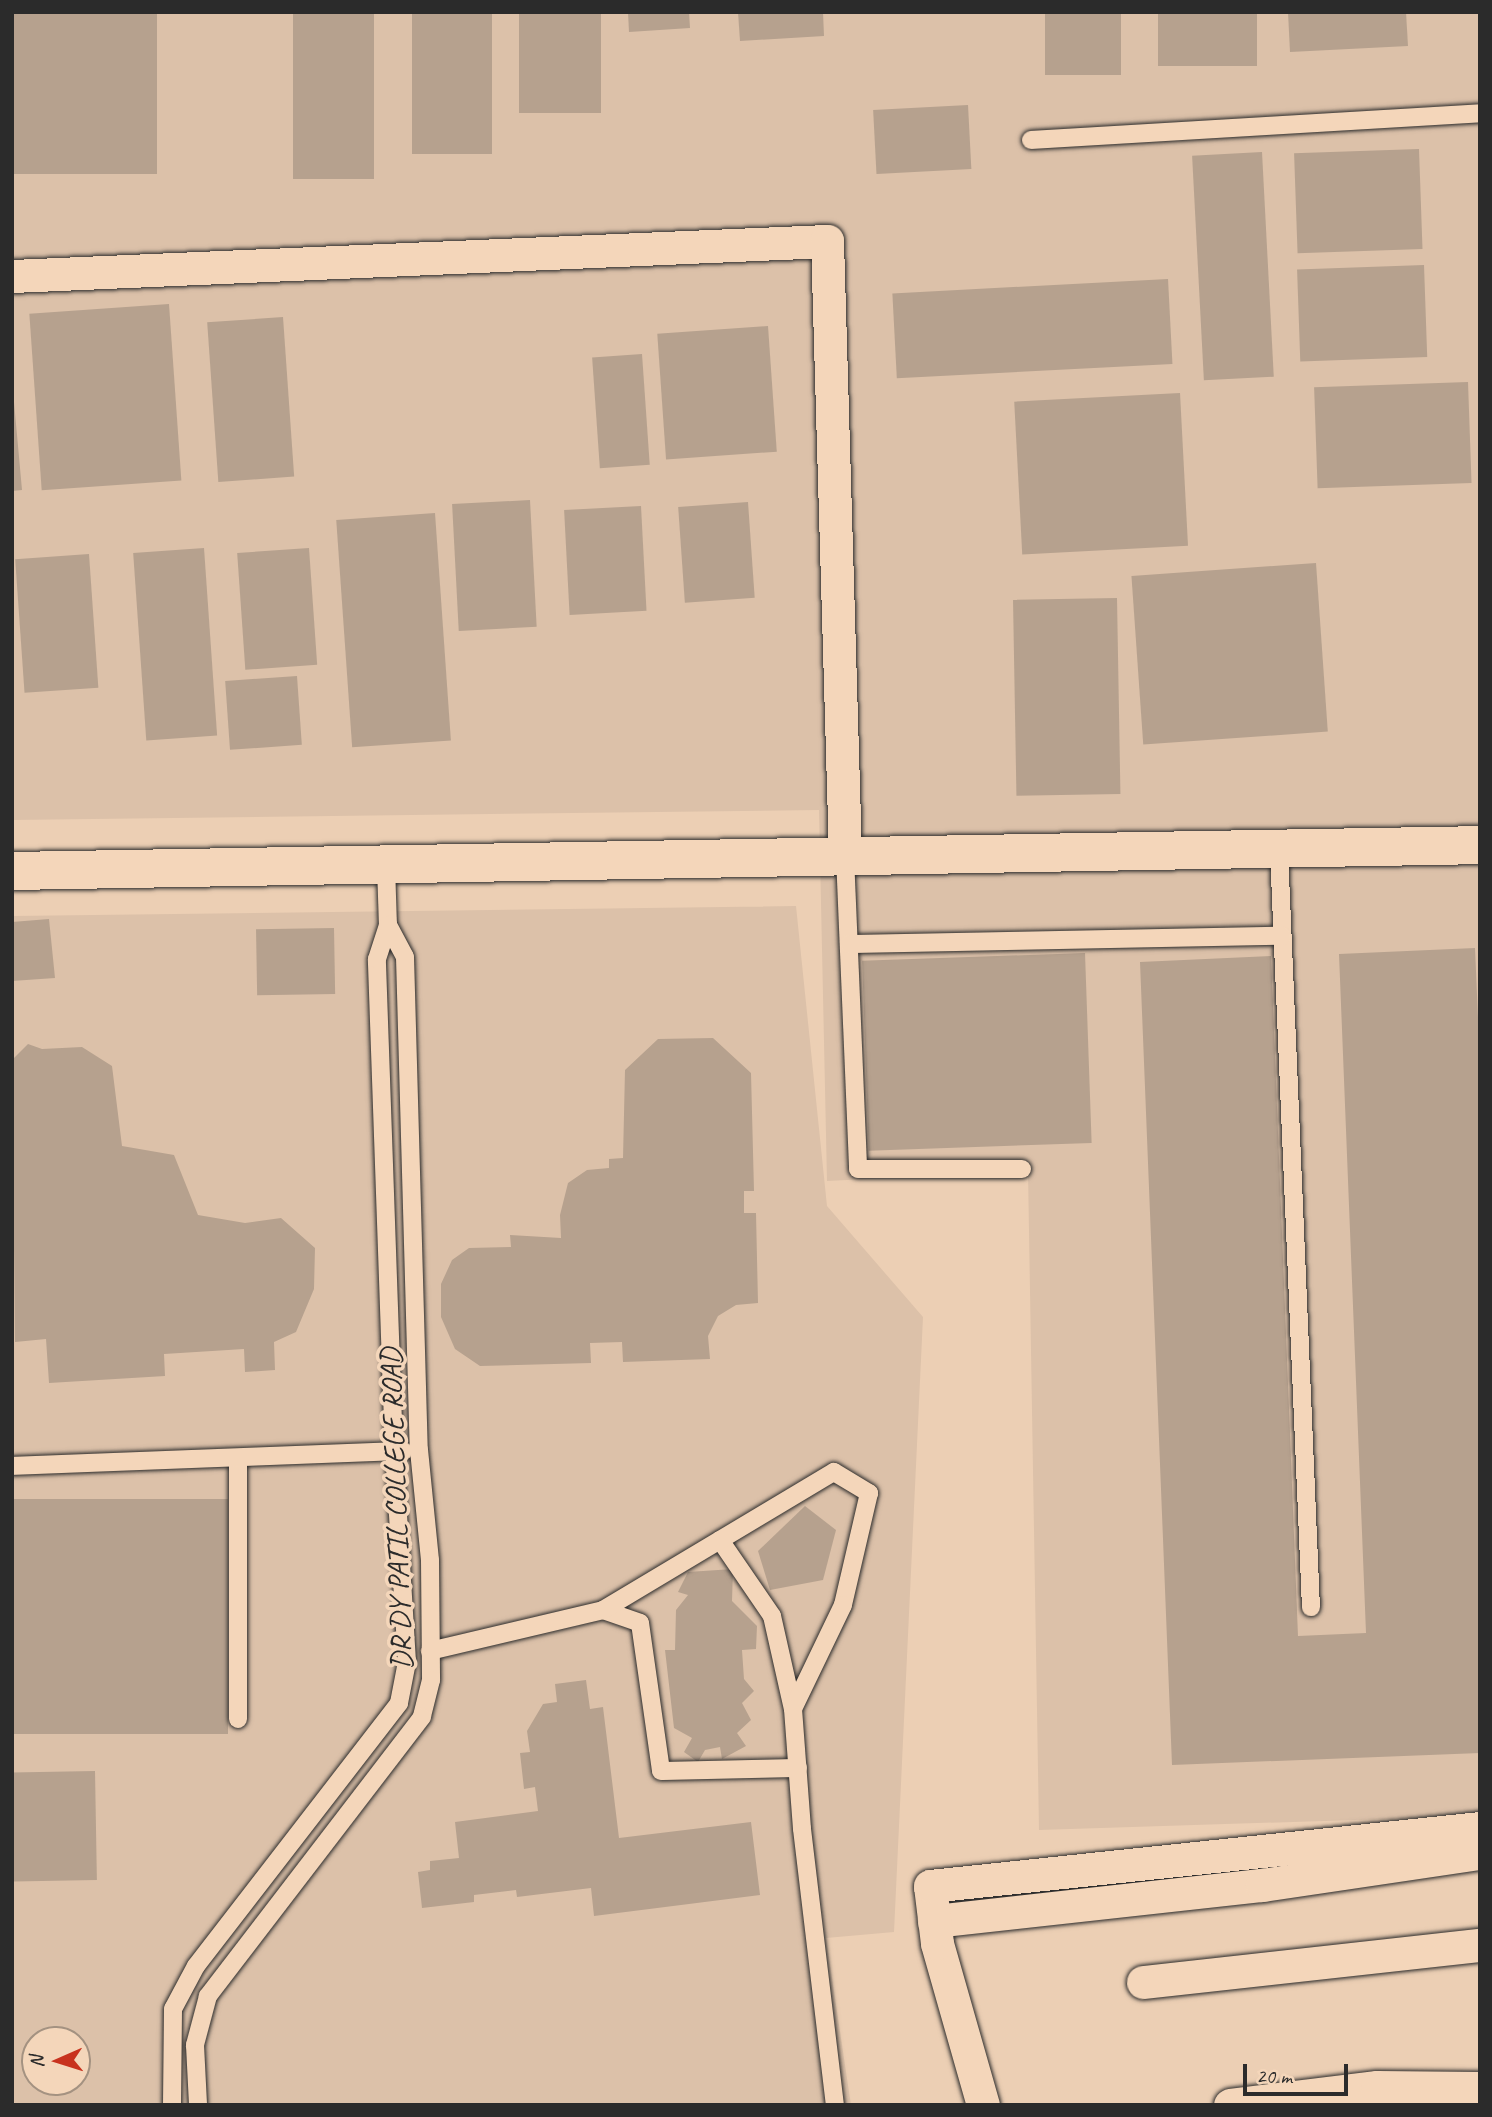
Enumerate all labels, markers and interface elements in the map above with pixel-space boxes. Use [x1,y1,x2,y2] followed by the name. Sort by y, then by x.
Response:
[372,1348,420,1670] street label: DR DY PATIL COLLEGE ROAD
[21,2026,91,2096] north arrow
[1247,2050,1352,2094] scale bar
[25,2055,49,2069] text: N
[1256,2063,1292,2089] text: 20 m

